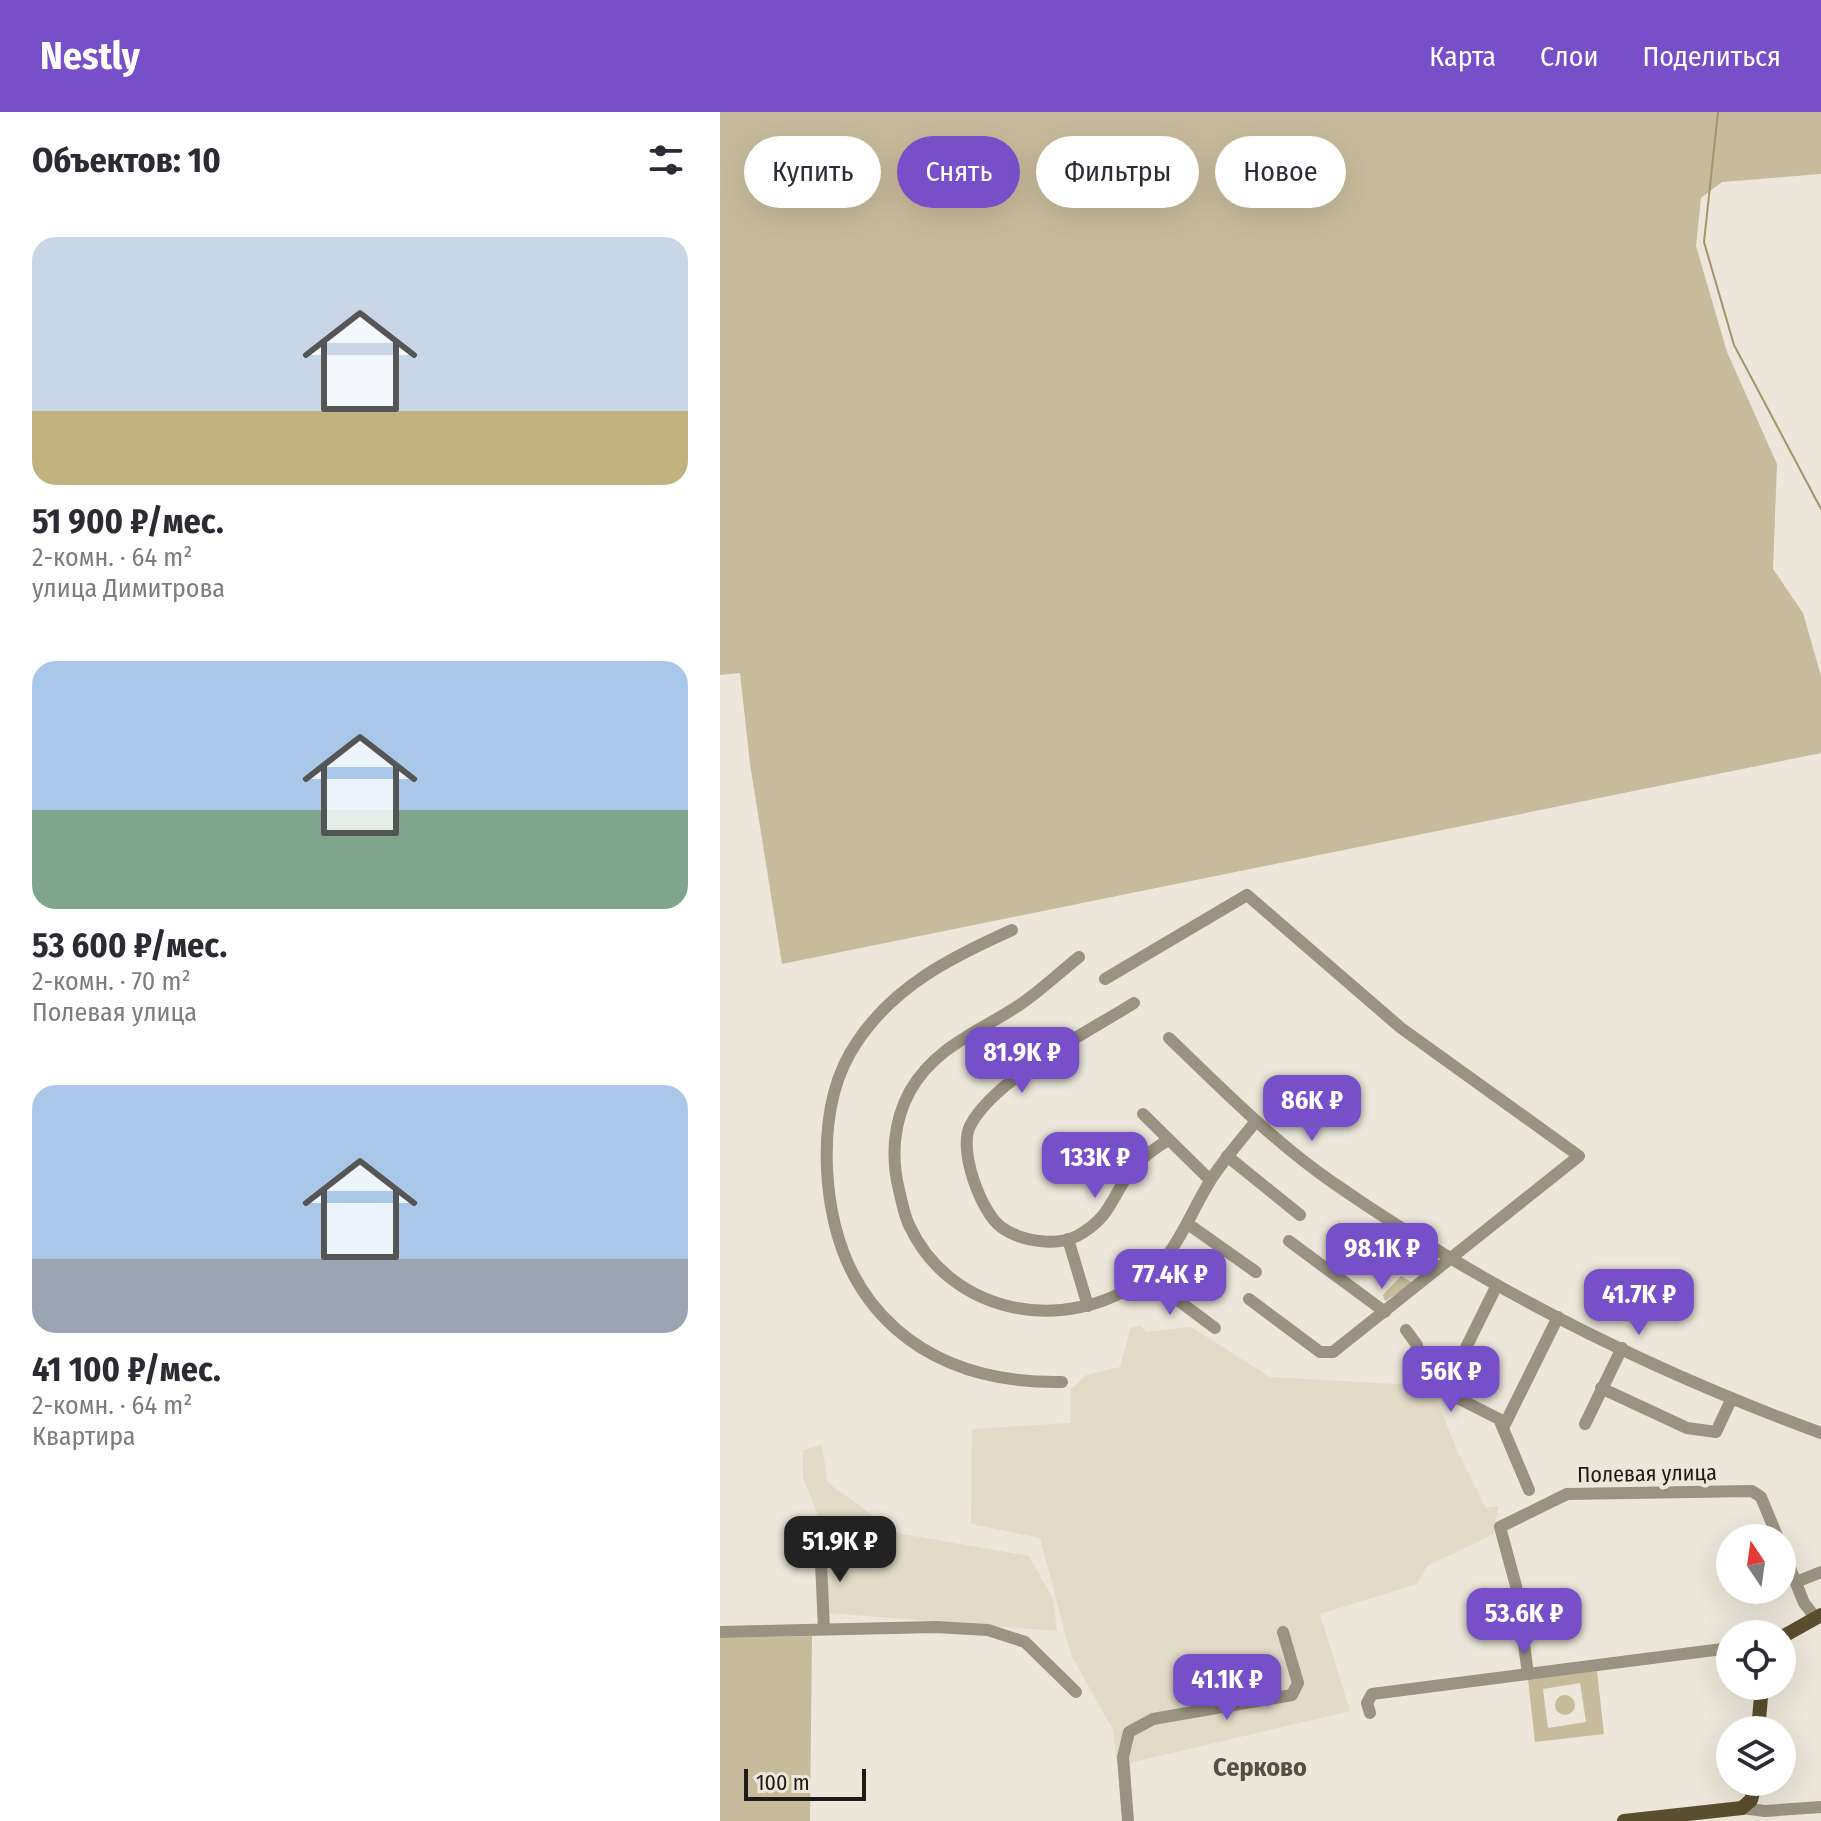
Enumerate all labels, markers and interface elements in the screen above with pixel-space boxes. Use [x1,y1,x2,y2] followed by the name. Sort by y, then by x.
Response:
[40,33,140,79] text: Nestly
[1429,40,1496,73] text: Карта
[1540,40,1598,73] text: Слои
[1642,40,1781,73] text: Поделиться
[744,136,881,208] chip: Купить
[897,136,1020,208] chip: Снять
[1036,136,1199,208] chip: Фильтры
[1215,136,1346,208] chip: Новое
[644,138,688,182] icon: filters
[32,140,221,181] text: Объектов: 10
[288,289,432,433] icon: home
[32,501,224,542] text: 51 900 ₽/мес.
[32,542,192,573] text: 2-комн. · 64 m²
[32,573,225,604] text: улица Димитрова
[288,713,432,857] icon: home
[32,925,227,966] text: 53 600 ₽/мес.
[32,966,191,997] text: 2-комн. · 70 m²
[32,997,197,1028] text: Полевая улица
[948,1027,1096,1095] pin: 81.9K ₽
[983,1037,1061,1068] text: 81.9K ₽
[1256,1075,1368,1143] pin: 86K ₽
[1281,1085,1343,1116] text: 86K ₽
[1030,1132,1160,1200] pin: 133K ₽
[288,1137,432,1281] icon: home
[1060,1142,1130,1173] text: 133K ₽
[1308,1223,1456,1291] pin: 98.1K ₽
[1344,1233,1420,1264] text: 98.1K ₽
[1096,1249,1244,1317] pin: 77.4K ₽
[1132,1259,1208,1290] text: 77.4K ₽
[1565,1269,1713,1337] pin: 41.7K ₽
[1602,1279,1676,1310] text: 41.7K ₽
[1395,1346,1507,1414] pin: 56K ₽
[32,1349,221,1390] text: 41 100 ₽/мес.
[1421,1356,1481,1387] text: 56K ₽
[32,1390,192,1421] text: 2-комн. · 64 m²
[32,1421,136,1452] text: Квартира
[1577,1459,1717,1488] street label: Полевая улица
[766,1516,914,1584] pin: 51.9K ₽
[1716,1524,1796,1604] north arrow
[1716,1524,1796,1796] map controls
[802,1526,878,1557] text: 51.9K ₽
[1450,1588,1598,1656] pin: 53.6K ₽
[1485,1598,1563,1629] text: 53.6K ₽
[1716,1620,1796,1700] button: locate
[1153,1654,1301,1722] pin: 41.1K ₽
[1191,1664,1263,1695] text: 41.1K ₽
[1716,1716,1796,1796] button: layers
[1213,1752,1307,1783] district label: Серково
[744,1765,866,1801] scale bar
[756,1769,810,1796] text: 100 m

